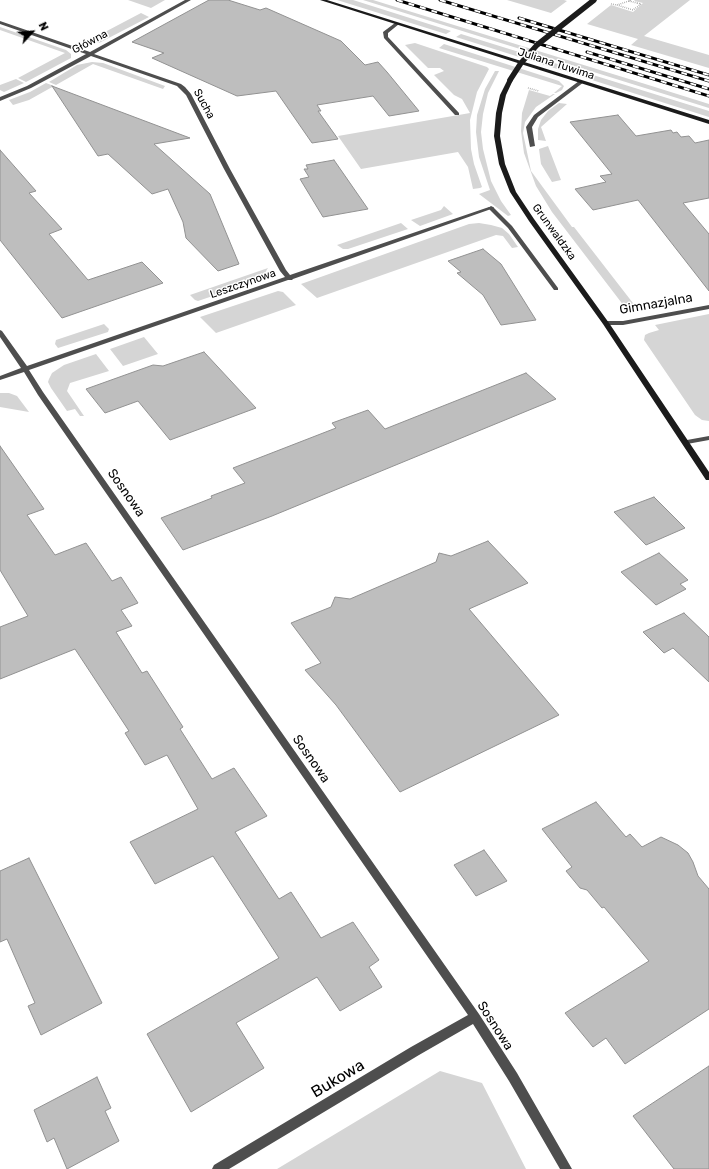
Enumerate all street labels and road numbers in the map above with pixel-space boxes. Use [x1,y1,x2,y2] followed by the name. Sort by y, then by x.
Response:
[70,27,110,57] street label: Główna
[516,45,596,83] street label: Juliana Tuwima
[190,87,218,121] street label: Sucha
[529,201,579,263] street label: Grunwaldzka
[208,267,278,301] street label: Leszczynowa
[618,290,694,318] street label: Gimnazjalna
[104,466,148,520] street label: Sosnowa
[289,732,333,786] street label: Sosnowa
[474,999,516,1053] street label: Sosnowa
[308,1056,368,1102] street label: Bukowa

